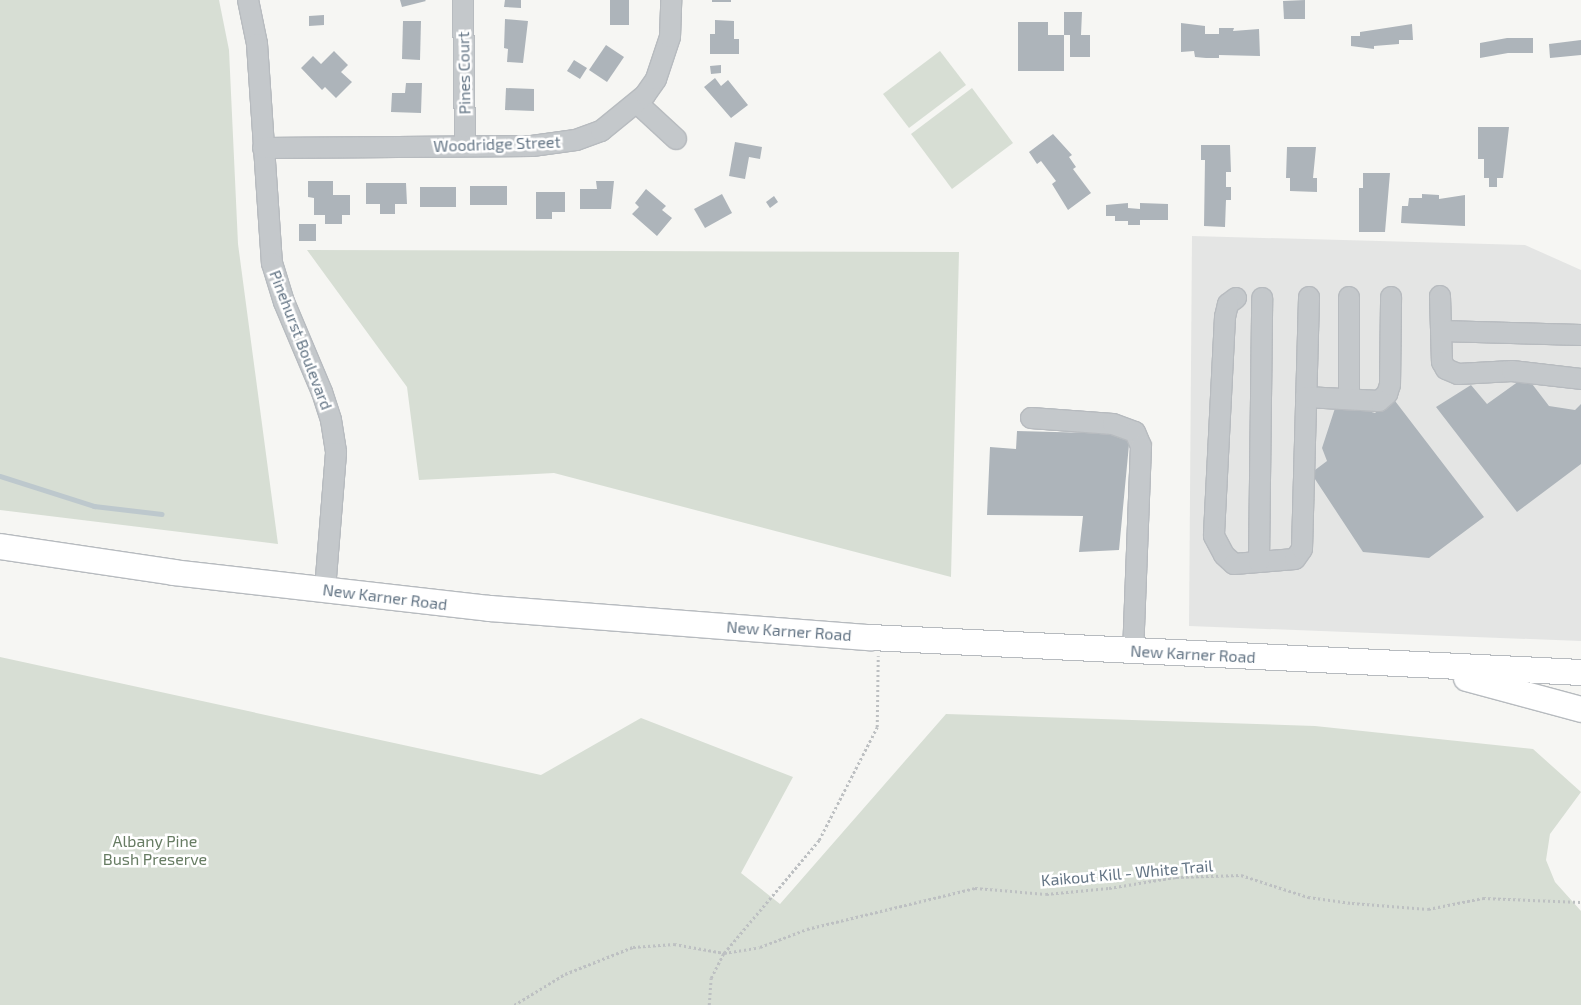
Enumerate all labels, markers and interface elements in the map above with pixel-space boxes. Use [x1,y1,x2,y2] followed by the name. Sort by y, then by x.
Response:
[454,31,474,115] street label: Pines Court
[433,132,561,156] street label: Woodridge Street
[266,267,336,413] street label: Pinehurst Boulevard
[321,580,449,614] street label: New Karner Road
[725,617,853,645] street label: New Karner Road
[1130,641,1256,667] street label: New Karner Road
[103,831,207,869] park label: Albany Pine Bush Preserve
[1040,856,1214,890] street label: Kaikout Kill - White Trail

